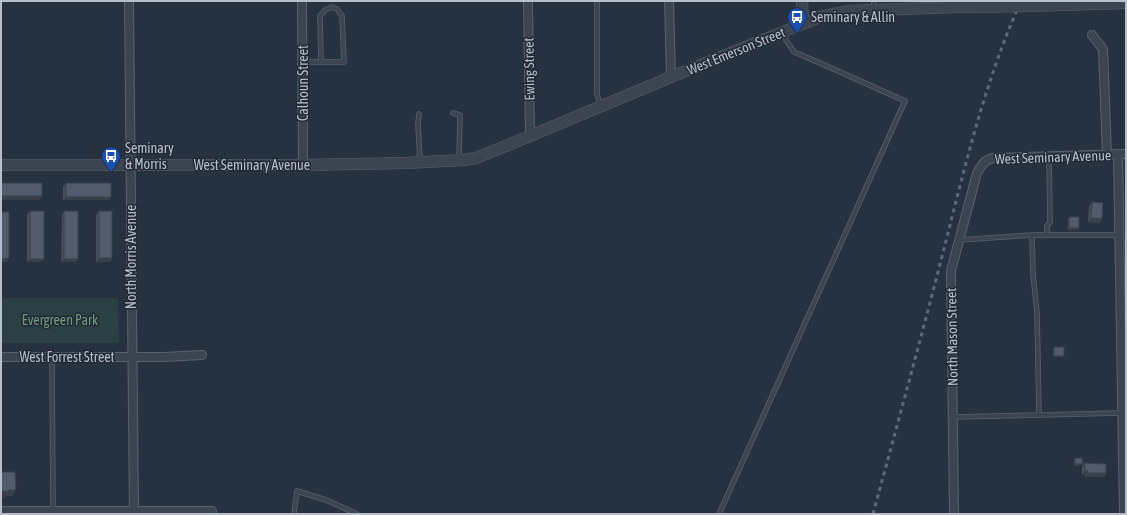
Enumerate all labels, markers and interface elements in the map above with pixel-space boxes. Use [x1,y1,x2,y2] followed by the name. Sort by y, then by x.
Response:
[786,6,808,34] bus stop icon: Seminary & Allin
[811,9,895,25] place label: Seminary & Allin
[685,24,787,78] street label: West Emerson Street
[520,37,538,101] street label: Ewing Street
[295,45,311,121] street label: Calhoun Street
[125,140,174,172] place label: Seminary & Morris
[100,145,122,173] bus stop icon: Seminary & Morris
[995,147,1111,167] street label: West Seminary Avenue
[194,157,310,173] street label: West Seminary Avenue
[123,205,139,309] street label: North Morris Avenue
[943,288,961,386] street label: North Mason Street
[22,312,98,328] park label: Evergreen Park
[19,349,115,365] street label: West Forrest Street

